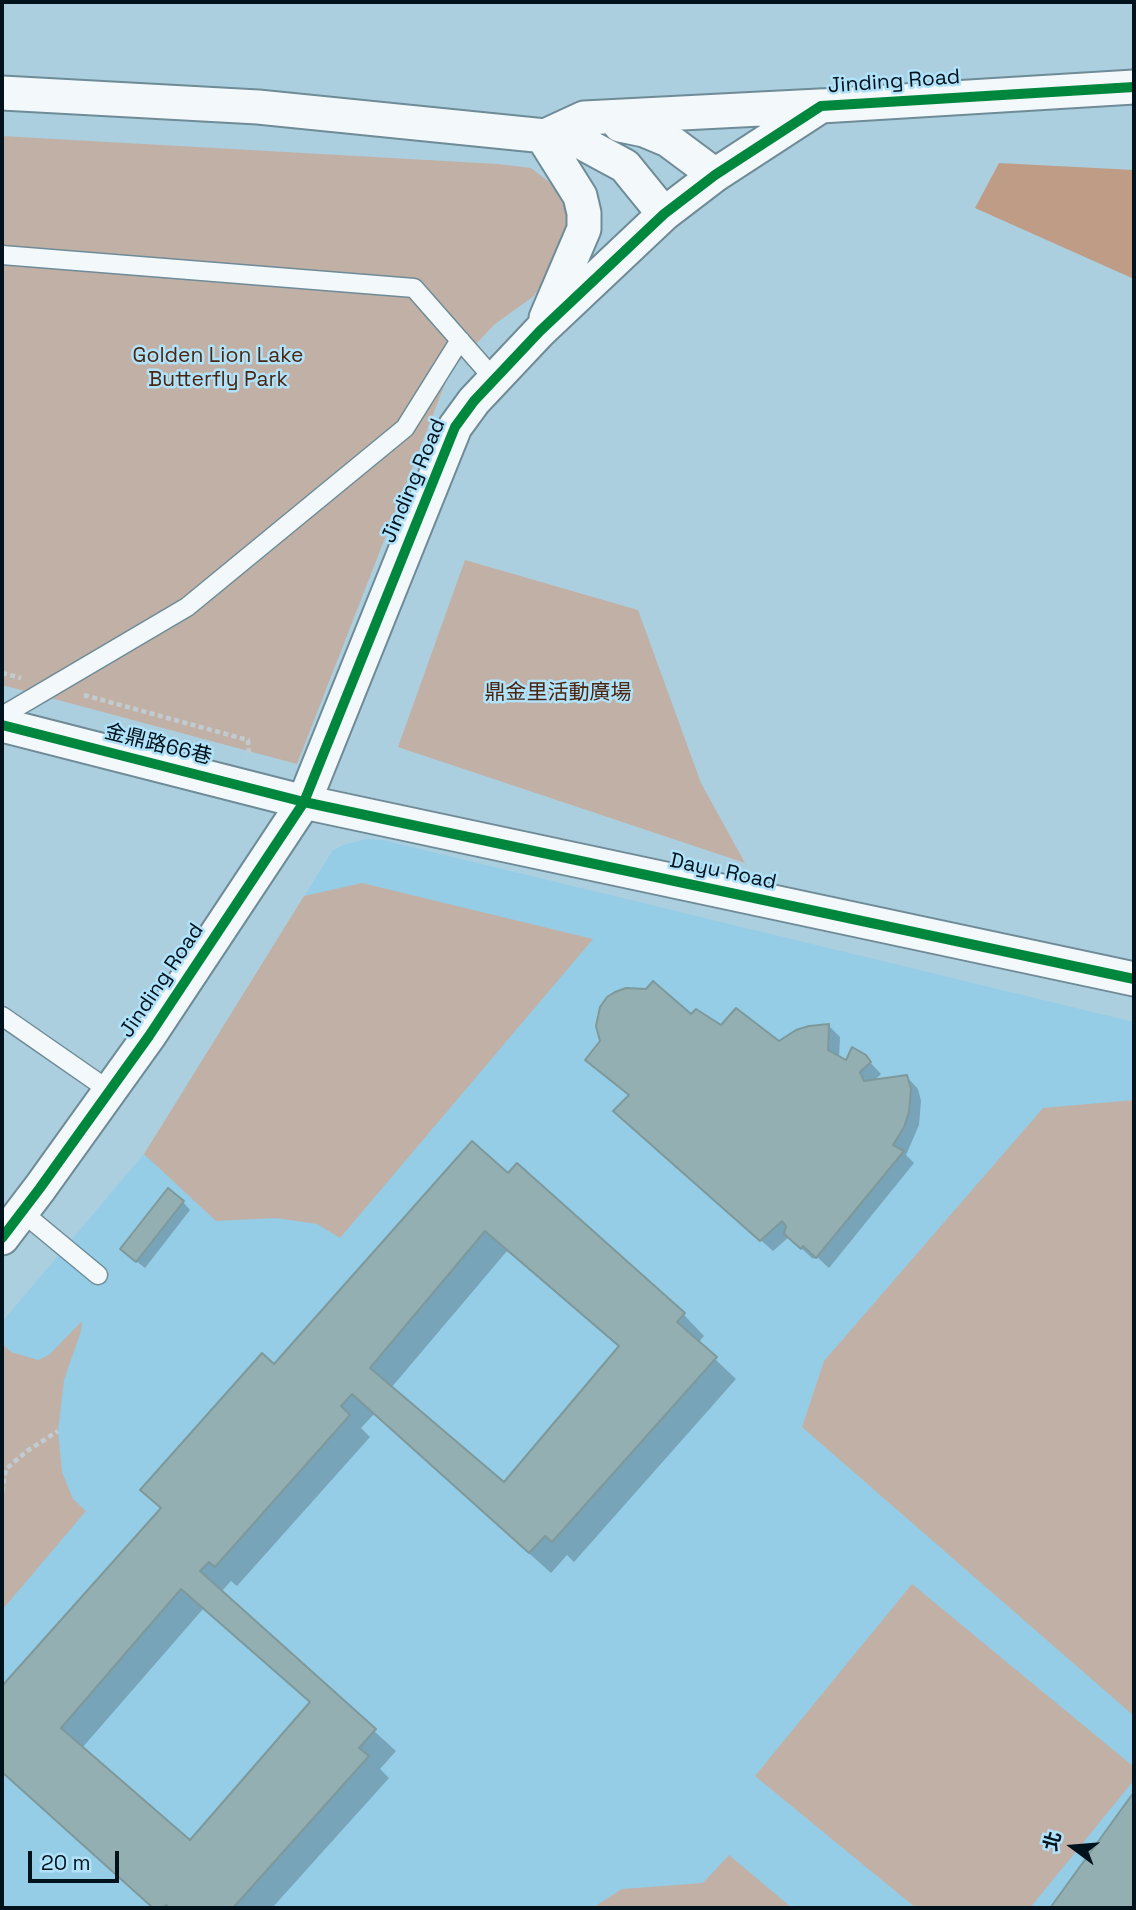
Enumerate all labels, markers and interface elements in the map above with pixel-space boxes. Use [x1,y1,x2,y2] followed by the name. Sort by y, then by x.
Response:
[827,65,961,99] street label: Jinding Road
[133,343,303,393] park label: Golden Lion Lake Butterfly Park
[377,415,451,547] street label: Jinding Road
[485,680,631,706] park label: 鼎金里活動廣場
[102,720,214,770] street label: 金鼎路66巷
[667,848,779,896] street label: Dayu Road
[115,919,209,1043] street label: Jinding Road
[1038,1812,1108,1882] north arrow
[1038,1828,1067,1854] text: 北
[32,1836,122,1880] scale bar
[41,1849,91,1876] text: 20 m

